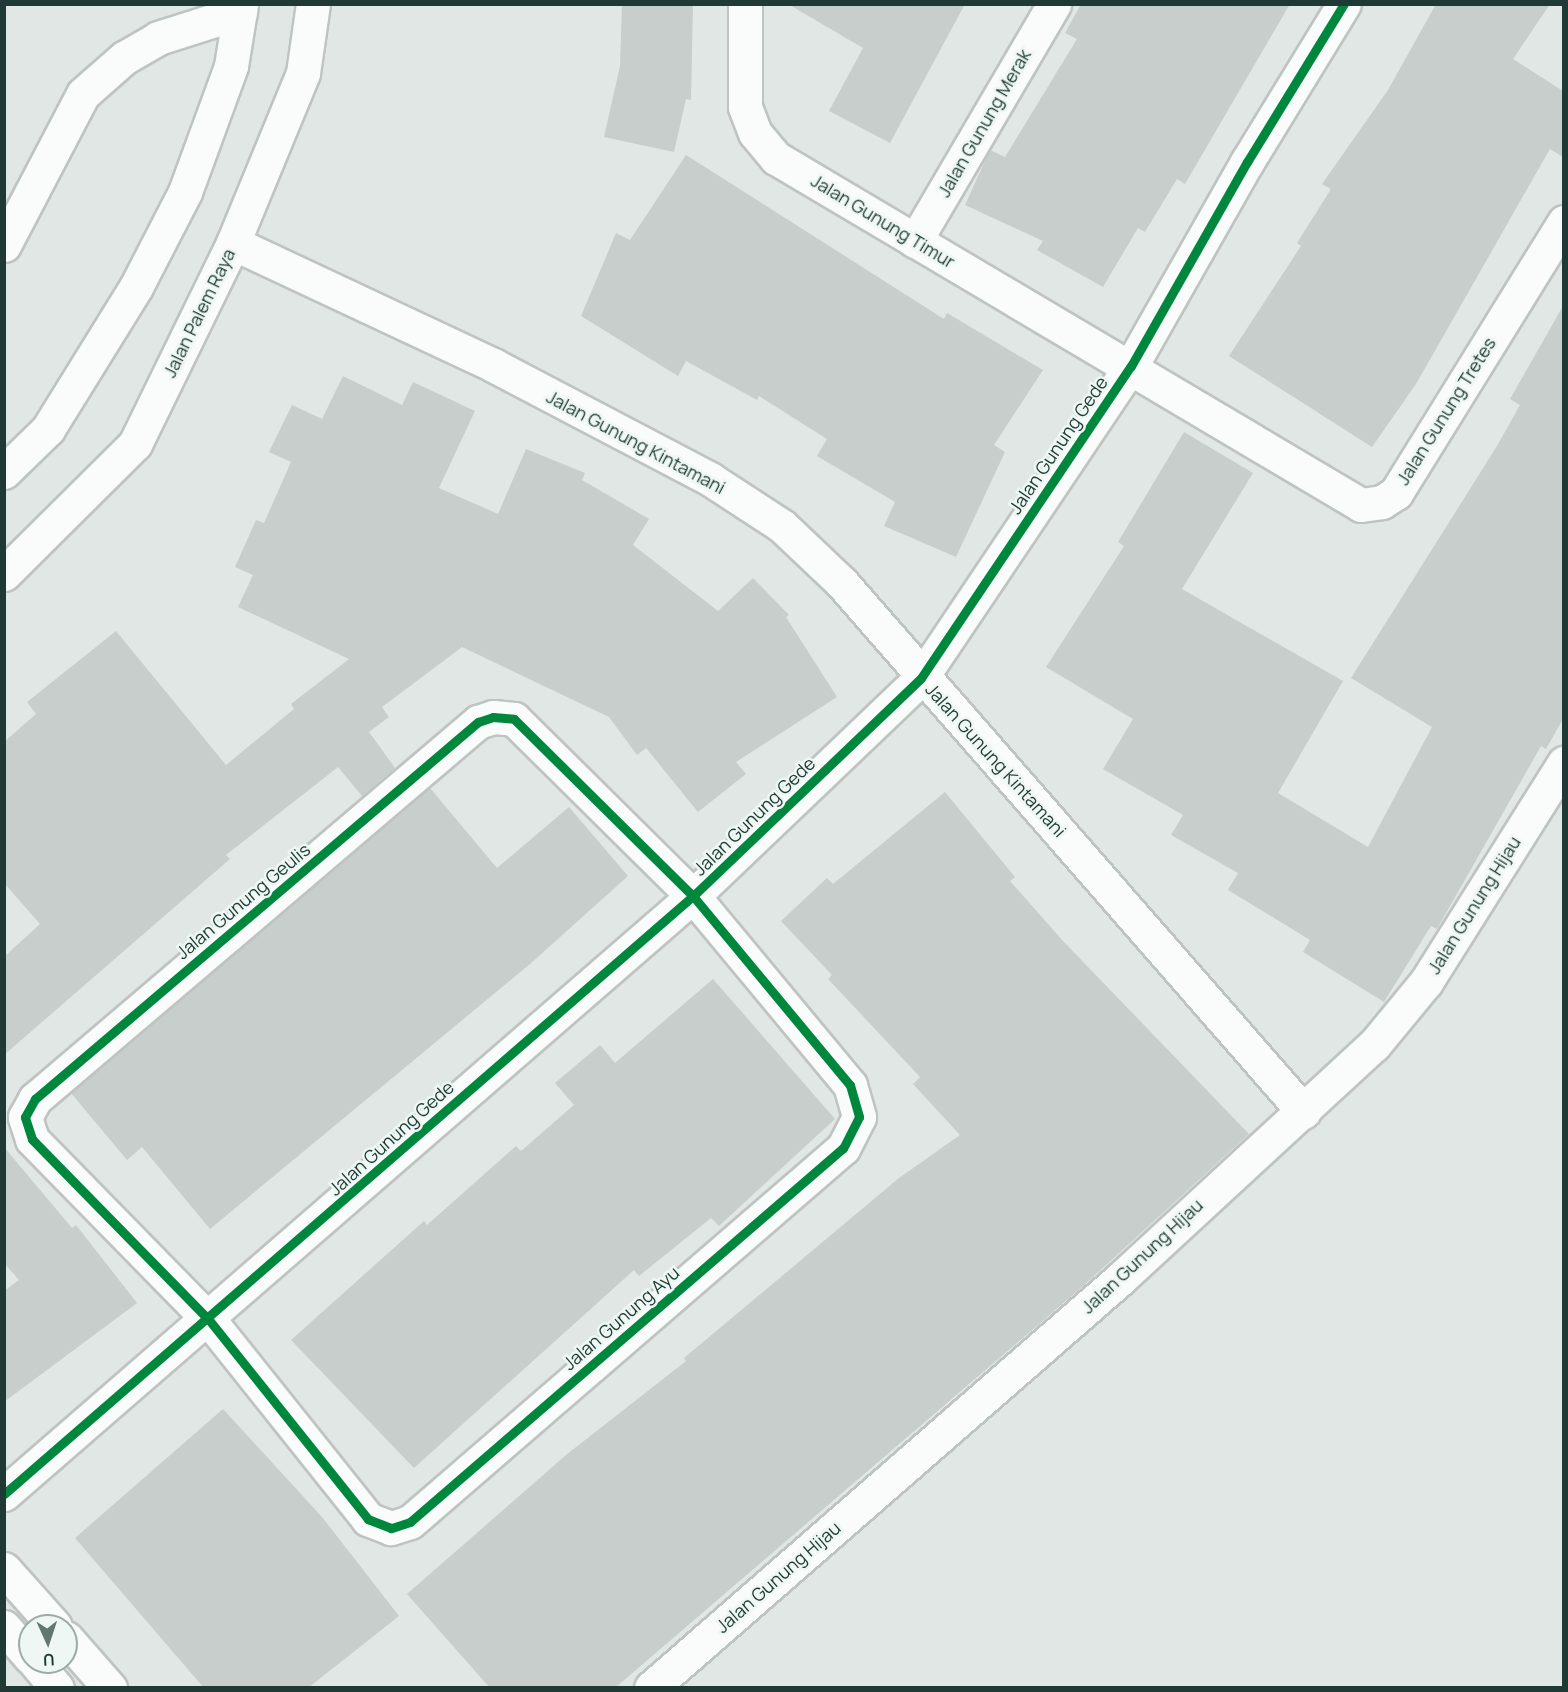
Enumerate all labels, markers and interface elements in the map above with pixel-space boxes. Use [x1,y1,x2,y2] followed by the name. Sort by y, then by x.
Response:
[933,45,1035,201] street label: Jalan Gunung Merak
[807,170,959,272] street label: Jalan Gunung Timur
[158,245,240,381] street label: Jalan Palem Raya
[1392,333,1500,489] street label: Jalan Gunung Tretes
[1004,372,1112,518] street label: Jalan Gunung Gede
[543,386,729,498] street label: Jalan Gunung Kintamani
[921,679,1071,841] street label: Jalan Gunung Kintamani
[689,752,819,880] street label: Jalan Gunung Gede
[1423,832,1525,978] street label: Jalan Gunung Hijau
[172,839,314,963] street label: Jalan Gunung Geulis
[324,1076,458,1200] street label: Jalan Gunung Gede
[1077,1194,1207,1318] street label: Jalan Gunung Hijau
[558,1262,684,1374] street label: Jalan Gunung Ayu
[711,1517,845,1637] street label: Jalan Gunung Hijau
[18,1614,78,1674] north arrow
[43,1649,55,1671] text: U

